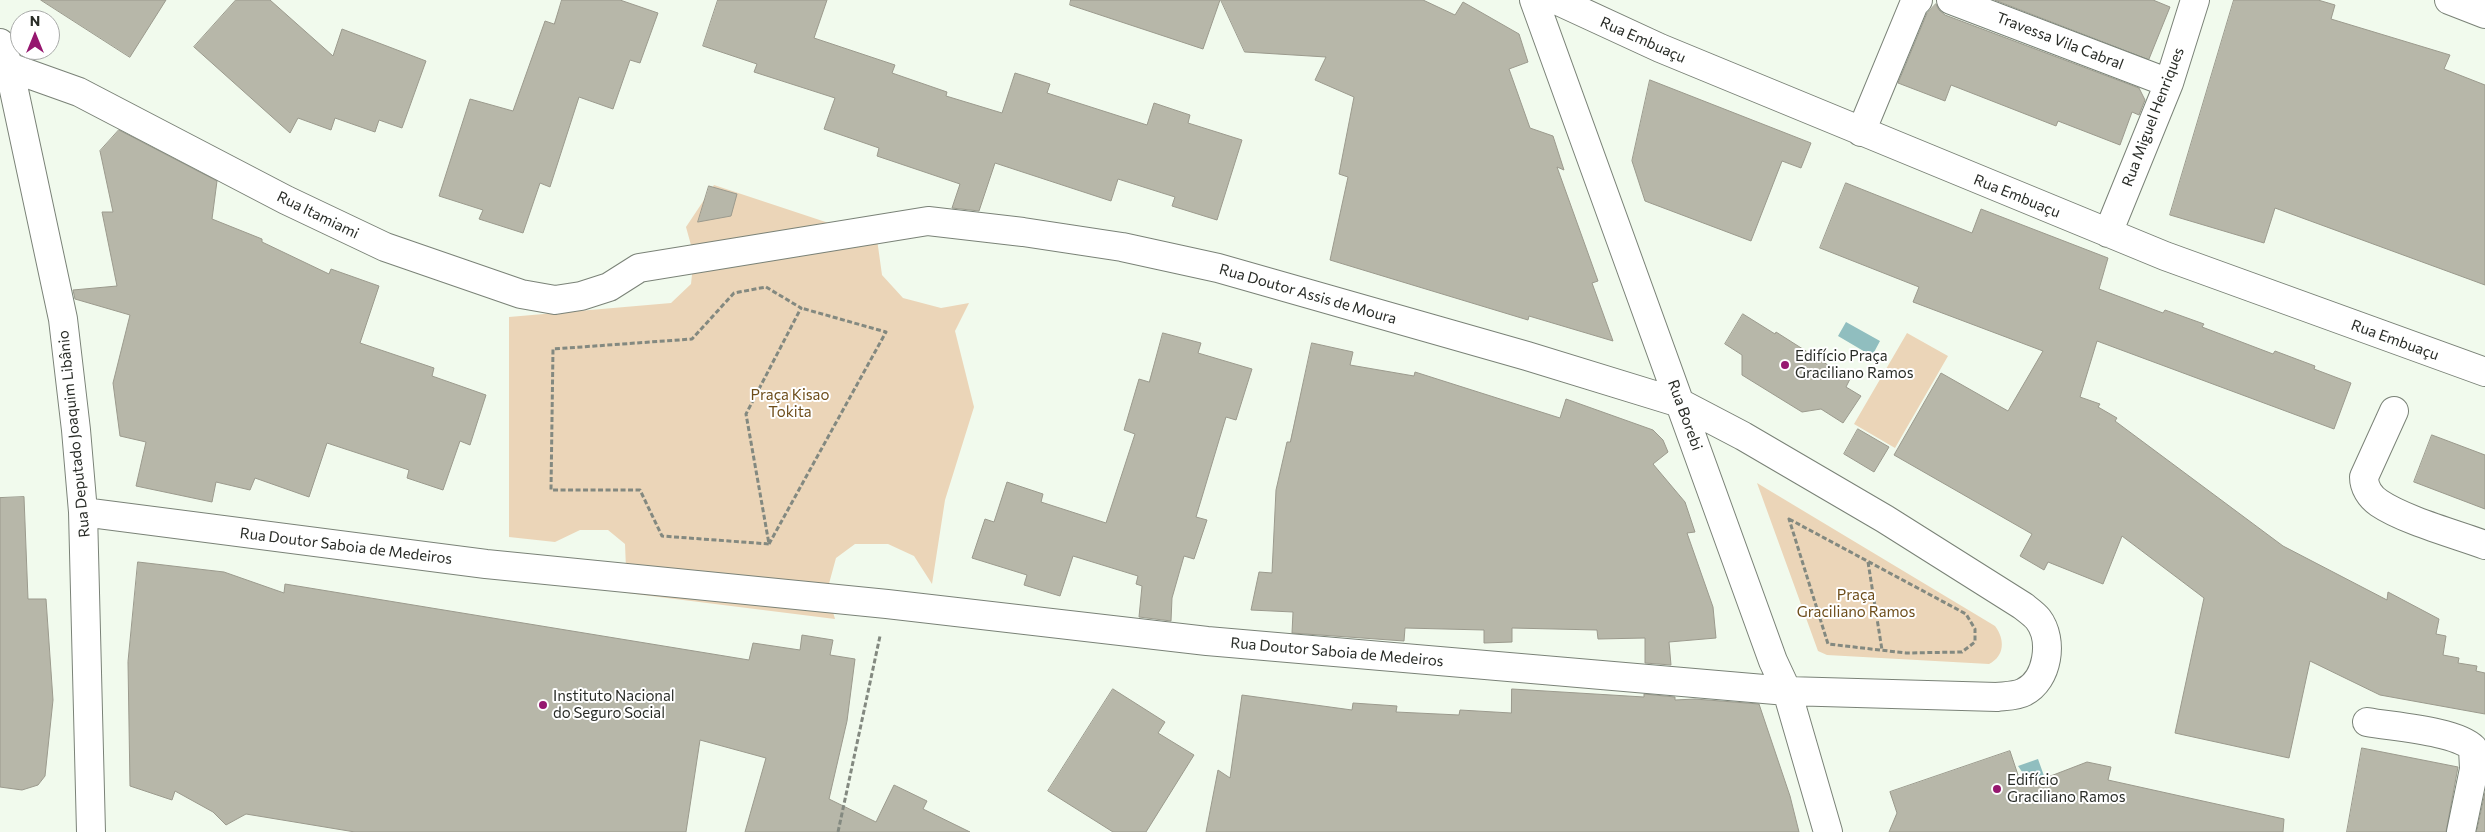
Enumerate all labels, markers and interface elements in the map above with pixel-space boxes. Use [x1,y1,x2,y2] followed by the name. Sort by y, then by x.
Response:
[1994,8,2126,74] street label: Travessa Vila Cabral
[10,10,60,60] north arrow
[30,12,40,29] text: N
[1597,13,1689,67] street label: Rua Embuaçu
[2118,45,2188,189] street label: Rua Miguel Henriques
[1971,170,2063,222] street label: Rua Embuaçu
[274,187,362,243] street label: Rua Itamiami
[1217,260,1399,328] street label: Rua Doutor Assis de Moura
[2349,316,2441,364] street label: Rua Embuaçu
[54,329,94,539] street label: Rua Deputado Joaquim Libânio
[1795,347,1913,382] place label: Edifício Praça Graciliano Ramos
[1779,359,1791,371] marker: Edifício Praça Graciliano Ramos
[1664,377,1706,453] street label: Rua Borebi
[751,386,829,421] park label: Praça Kisao Tokita
[239,524,453,568] street label: Rua Doutor Saboia de Medeiros
[1797,586,1915,621] park label: Praça Graciliano Ramos
[1230,634,1444,670] street label: Rua Doutor Saboia de Medeiros
[553,687,675,722] place label: Instituto Nacional do Seguro Social
[537,699,549,711] marker: Instituto Nacional do Seguro Social
[2007,771,2125,806] place label: Edifício Graciliano Ramos
[1991,783,2003,795] marker: Edifício Graciliano Ramos

